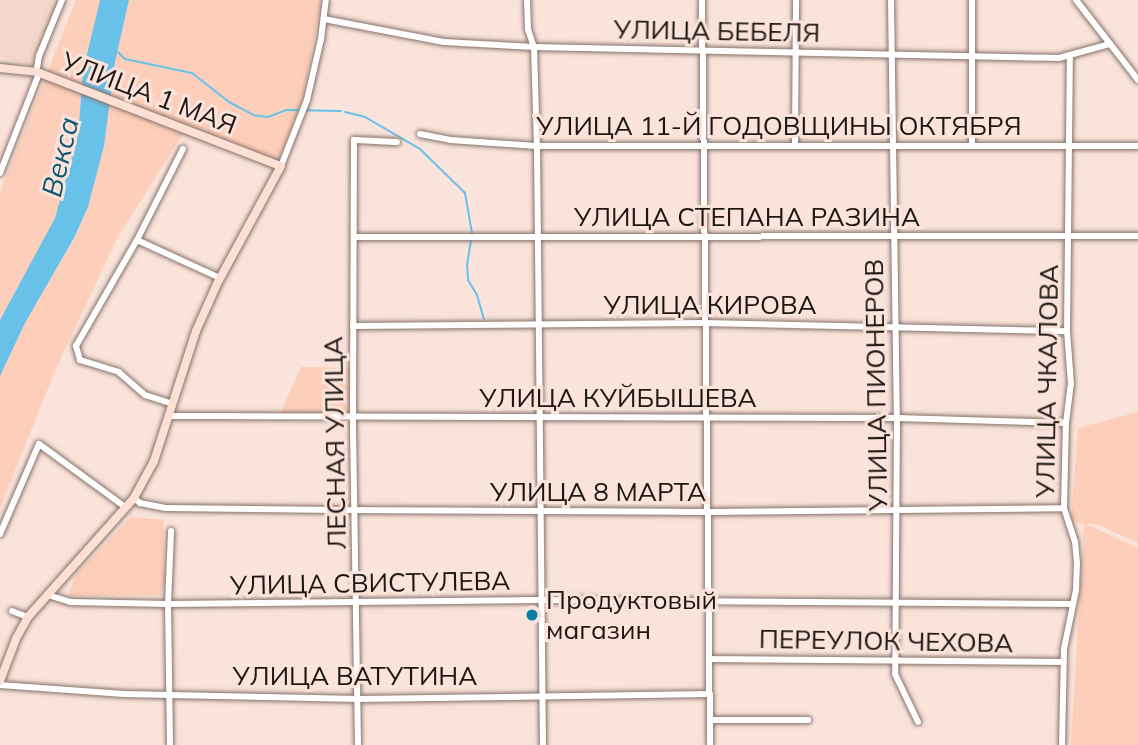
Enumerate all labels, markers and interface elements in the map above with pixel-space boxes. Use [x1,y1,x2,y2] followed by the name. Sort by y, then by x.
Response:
[613,14,821,48] street label: УЛИЦА БЕБЕЛЯ
[57,45,241,141] street label: УЛИЦА 1 МАЯ
[536,110,1022,142] street label: УЛИЦА 11-Й ГОДОВЩИНЫ ОКТЯБРЯ
[35,114,85,200] water label: Векса
[574,201,920,233] street label: УЛИЦА СТЕПАНА РАЗИНА
[858,259,894,511] street label: УЛИЦА ПИОНЕРОВ
[1029,264,1065,498] street label: УЛИЦА ЧКАЛОВА
[603,289,817,321] street label: УЛИЦА КИРОВА
[318,336,352,550] street label: ЛЕСНАЯ УЛИЦА
[479,382,757,414] street label: УЛИЦА КУЙБЫШЕВА
[490,476,706,508] street label: УЛИЦА 8 МАРТА
[230,565,510,601] street label: УЛИЦА СВИСТУЛЕВА
[546,584,717,646] place label: Продуктовый магазин
[524,607,540,623] marker: Продуктовый магазин
[759,623,1013,659] street label: ПЕРЕУЛОК ЧЕХОВА
[233,660,477,692] street label: УЛИЦА ВАТУТИНА

